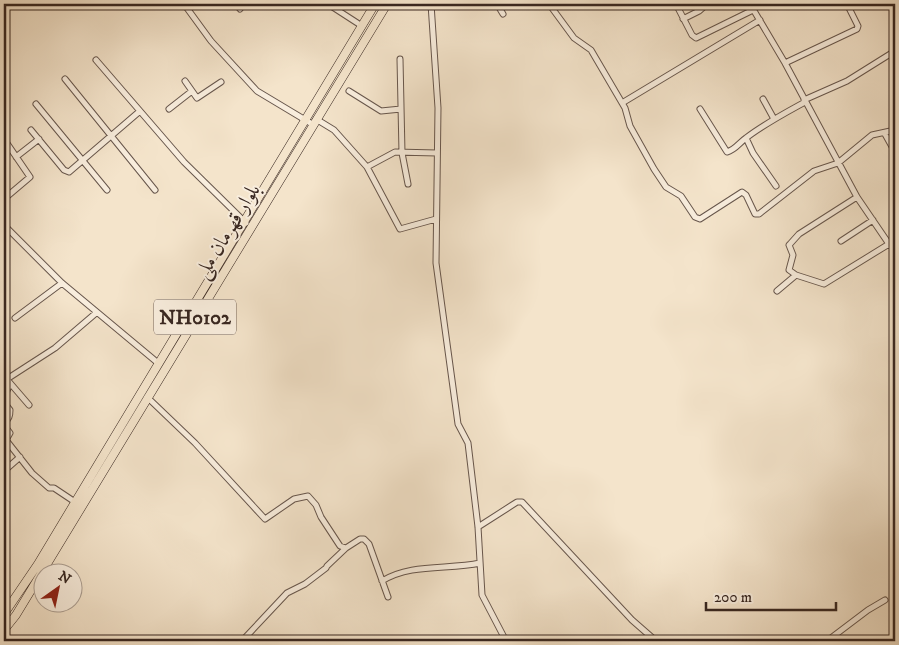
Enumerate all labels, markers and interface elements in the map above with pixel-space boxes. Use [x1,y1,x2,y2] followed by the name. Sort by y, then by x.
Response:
[189,179,268,285] street label: بلوار قهرمان ملی
[154,300,236,334] road number: NH0102
[32,562,82,612] north arrow
[55,567,75,589] text: N
[706,580,836,612] scale bar
[714,588,752,607] text: 200 m

